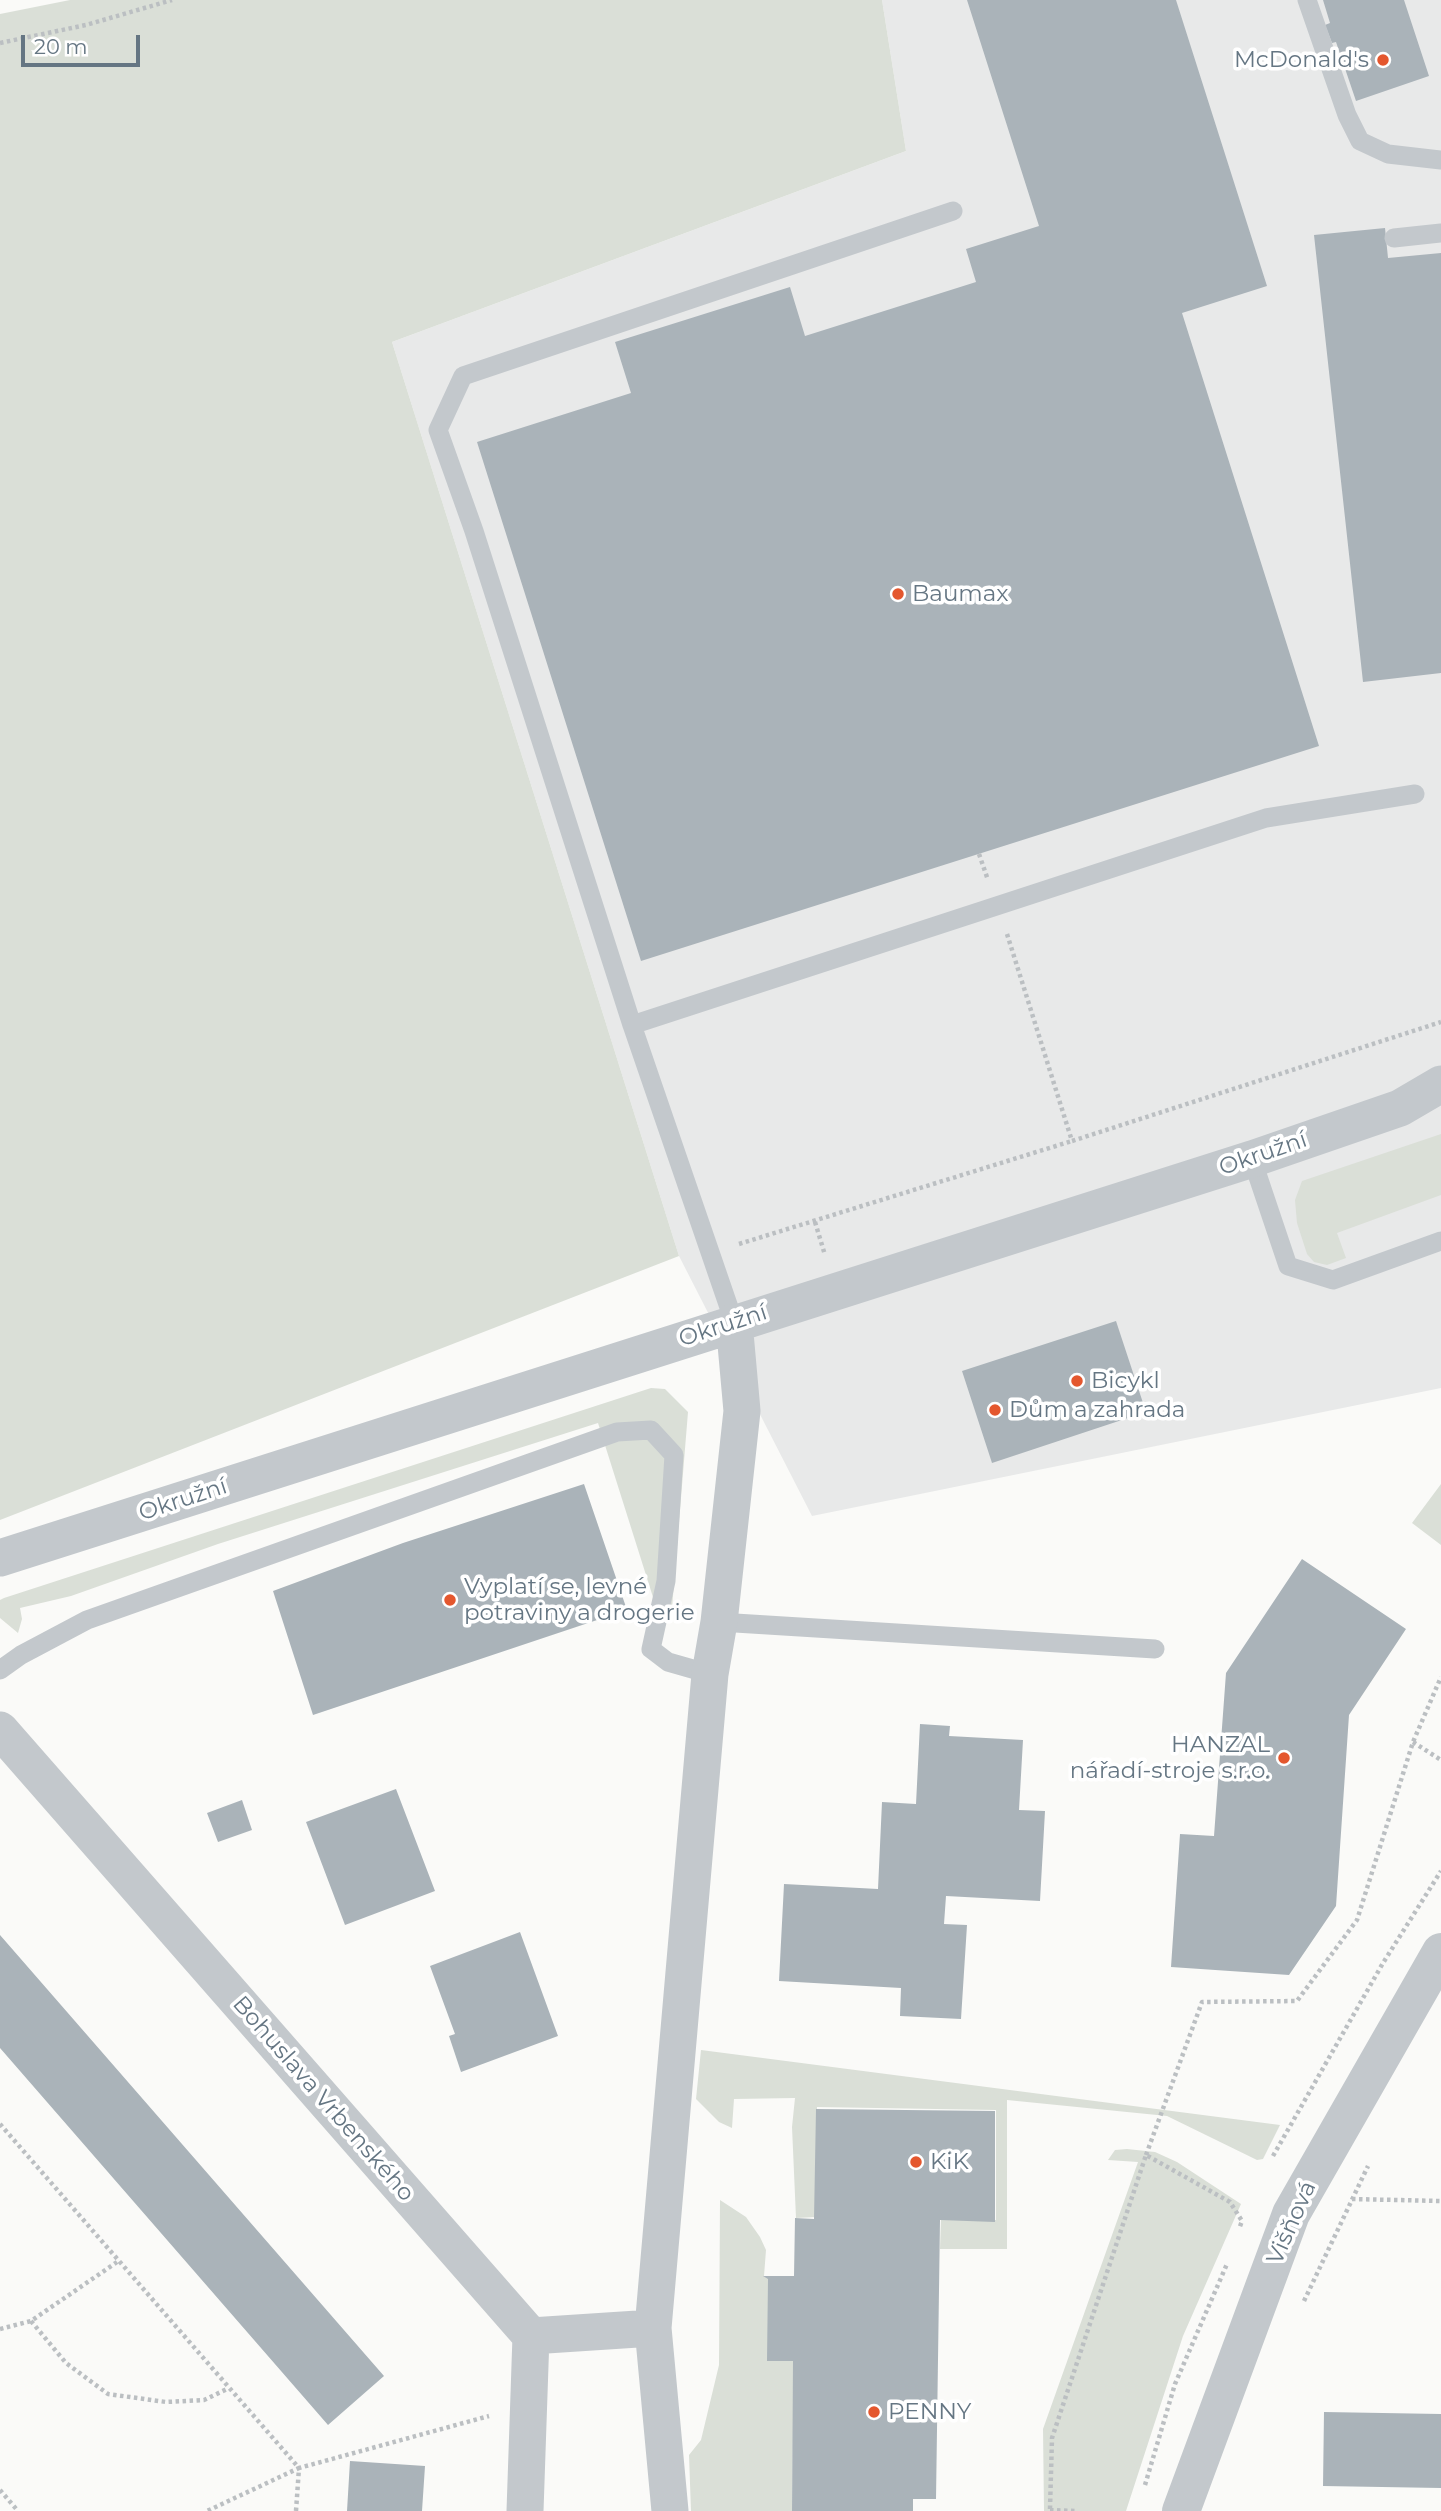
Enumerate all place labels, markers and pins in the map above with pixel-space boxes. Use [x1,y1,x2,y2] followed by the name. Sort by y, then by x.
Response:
[1234,46,1369,74] place label: McDonald's
[1375,52,1391,68] marker: McDonald's
[912,580,1009,608] place label: Baumax
[890,586,906,602] marker: Baumax
[1091,1367,1160,1395] place label: Bicykl
[1069,1373,1085,1389] marker: Bicykl
[1009,1396,1185,1424] place label: Dům a zahrada
[987,1402,1003,1418] marker: Dům a zahrada
[464,1573,695,1627] place label: Vyplatí se, levné potraviny a drogerie
[442,1592,458,1608] marker: Vyplatí se, levné potraviny a drogerie
[1070,1731,1270,1785] place label: HANZAL nářadí-stroje s.r.o.
[1276,1750,1292,1766] marker: HANZAL nářadí-stroje s.r.o.
[930,2148,969,2176] place label: KiK
[908,2154,924,2170] marker: KiK
[888,2398,971,2426] place label: PENNY
[866,2404,882,2420] marker: PENNY

